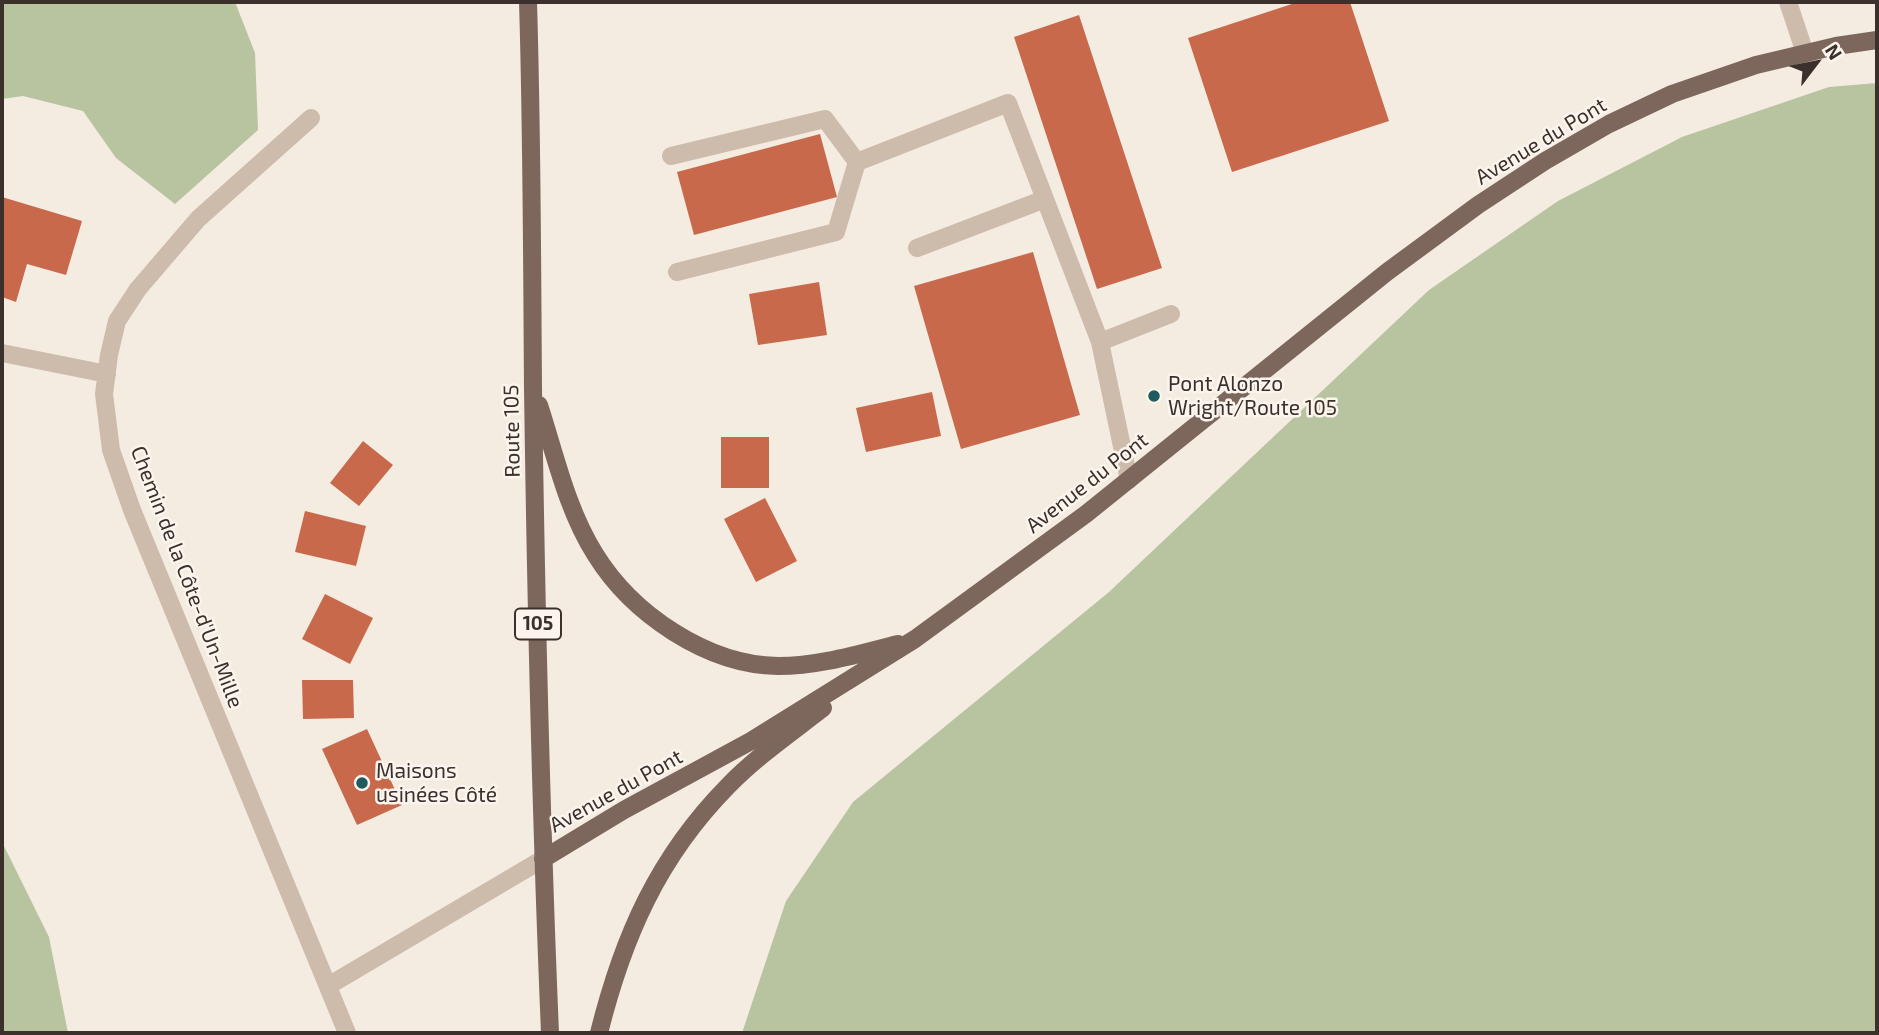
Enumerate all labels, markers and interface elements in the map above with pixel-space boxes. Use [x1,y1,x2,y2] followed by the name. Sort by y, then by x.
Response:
[1781,28,1851,98] north arrow
[1821,40,1848,64] text: N
[1471,92,1611,190] street label: Avenue du Pont
[1168,371,1337,421] place label: Pont Alonzo Wright/Route 105
[499,384,525,478] street label: Route 105
[1146,388,1162,404] marker: Pont Alonzo Wright/Route 105
[1021,427,1153,539] street label: Avenue du Pont
[125,443,249,711] street label: Chemin de la Côte-d'Un-Mille
[515,608,561,639] road number: 105
[545,744,687,838] street label: Avenue du Pont
[376,758,497,808] place label: Maisons usinées Côté
[354,775,370,791] marker: Maisons usinées Côté

